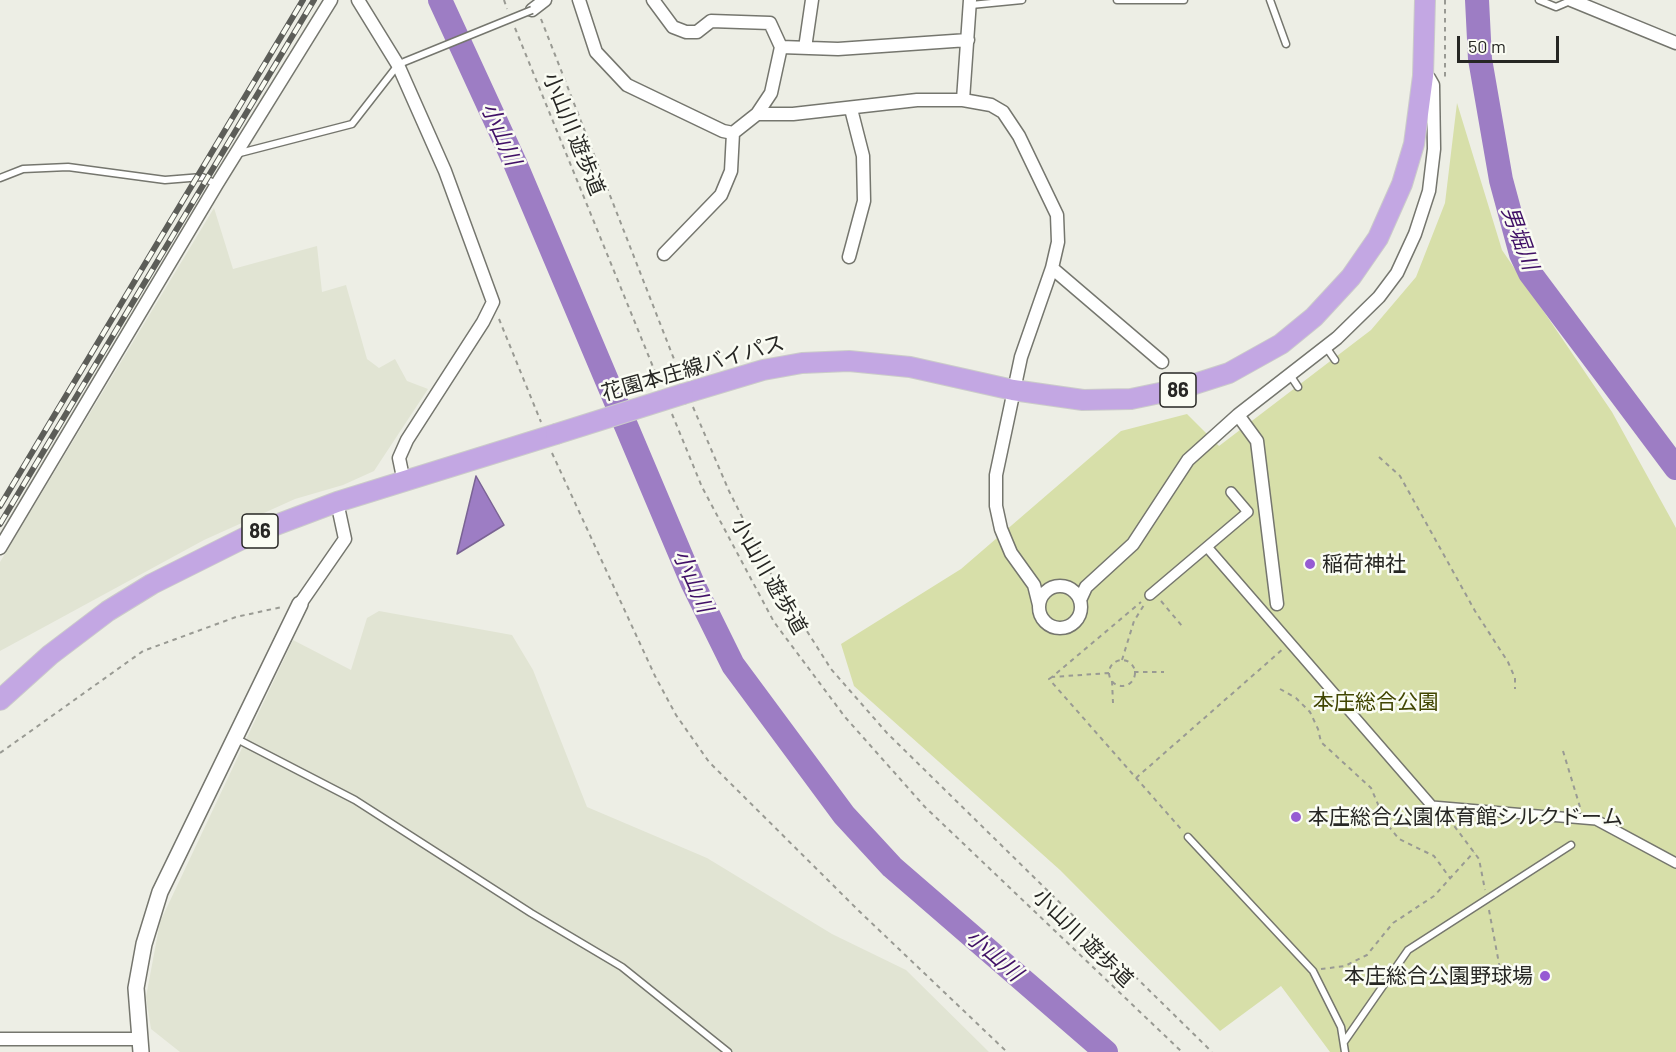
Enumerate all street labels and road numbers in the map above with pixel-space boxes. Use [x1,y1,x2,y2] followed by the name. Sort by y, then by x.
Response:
[538,69,610,199] street label: 小山川 遊歩道
[599,330,787,406] street label: 花園本庄線バイパス
[1160,373,1196,407] road number: 86
[726,513,812,639] street label: 小山川 遊歩道
[242,514,278,548] road number: 86
[1027,884,1139,992] street label: 小山川 遊歩道

